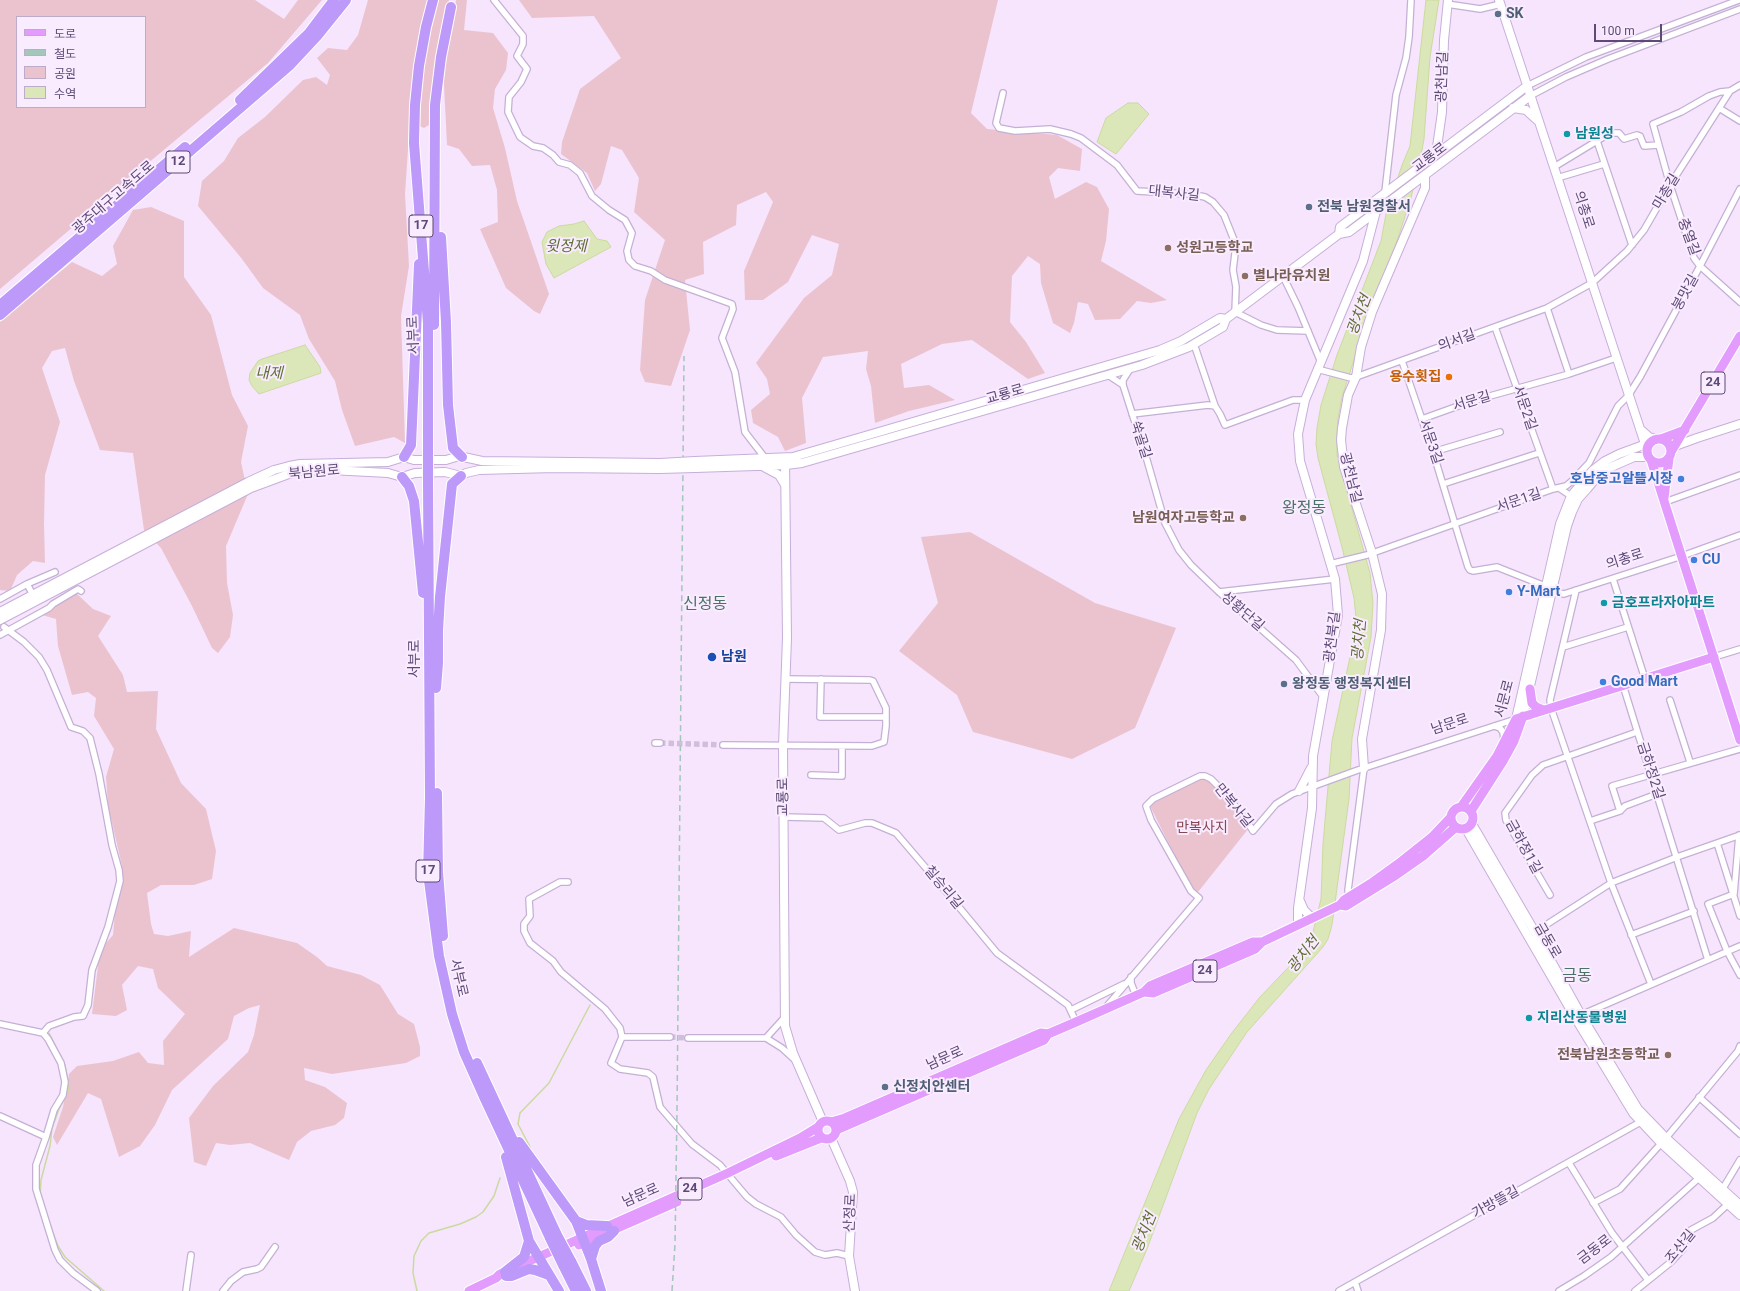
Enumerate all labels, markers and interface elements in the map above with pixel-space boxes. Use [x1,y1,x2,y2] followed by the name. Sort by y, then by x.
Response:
[1506,6,1524,22] place label: SK
[1493,9,1503,19] marker: SK
[16,16,146,108] legend
[1596,16,1664,42] scale bar
[1601,24,1635,38] text: 100 m
[54,27,76,41] text: 도로
[54,47,76,61] text: 철도
[1434,51,1452,103] street label: 광천남길
[54,67,76,81] text: 공원
[54,87,76,101] text: 수역
[1575,126,1614,142] place label: 남원성
[1562,129,1572,139] marker: 남원성
[1410,140,1450,176] street label: 교룡로
[166,151,190,173] road number: 12
[70,158,158,238] street label: 광주대구고속도로
[1650,171,1684,213] street label: 마총길
[1148,183,1200,205] street label: 대복사길
[1569,189,1597,231] street label: 의총로
[1317,199,1411,215] place label: 전북 남원경찰서
[1304,202,1314,212] marker: 전북 남원경찰서
[409,215,433,237] road number: 17
[1673,216,1703,258] street label: 충열길
[545,238,587,256] water label: 윗정제
[1176,240,1253,256] place label: 성원고등학교
[1163,243,1173,253] marker: 성원고등학교
[1253,268,1330,284] place label: 별나라유치원
[1240,271,1250,281] marker: 별나라유치원
[1669,272,1703,314] street label: 붕맛길
[1344,292,1376,338] water label: 광치천
[405,315,423,355] street label: 서부로
[1436,326,1478,356] street label: 의서길
[255,365,283,383] water label: 내제
[1389,369,1441,385] place label: 용수횟집
[1444,372,1454,382] marker: 용수횟집
[1701,372,1725,394] road number: 24
[984,382,1026,408] street label: 교룡로
[1508,383,1540,433] street label: 서문2길
[1451,388,1493,416] street label: 서문길
[1414,417,1446,467] street label: 서문3길
[1126,419,1154,461] street label: 쑥골길
[1336,451,1364,505] street label: 광천남길
[288,462,340,484] street label: 북남원로
[1570,471,1673,487] place label: 호남중고알뜰시장
[1676,474,1686,484] marker: 호남중고알뜰시장
[1494,485,1544,517] street label: 서문1길
[1282,499,1326,519] district label: 왕정동
[1132,510,1235,526] place label: 남원여자고등학교
[1238,513,1248,523] marker: 남원여자고등학교
[1604,546,1646,574] street label: 의총로
[1702,552,1720,568] place label: CU
[1689,555,1699,565] marker: CU
[1517,584,1560,600] place label: Y-Mart
[1504,587,1514,597] marker: Y-Mart
[1217,589,1267,635] street label: 성황단길
[683,595,727,615] district label: 신정동
[1612,595,1715,611] place label: 금호프라자아파트
[1599,598,1609,608] marker: 금호프라자아파트
[1322,610,1344,664] street label: 광천북길
[1349,619,1371,661] water label: 광치천
[407,640,423,678] street label: 서부로
[721,649,747,665] place label: 남원
[706,651,718,663] marker: 남원
[1611,674,1678,690] place label: Good Mart
[1292,676,1411,692] place label: 왕정동 행정복지센터
[1598,677,1608,687] marker: Good Mart
[1492,678,1518,720] street label: 서문로
[1279,679,1289,689] marker: 왕정동 행정복지센터
[1429,711,1471,739] street label: 남문로
[1633,740,1667,802] street label: 금하정2길
[775,778,793,816] street label: 교룡로
[1210,781,1256,831] street label: 만복사길
[1501,817,1545,877] street label: 금하정1길
[1176,820,1228,836] park label: 만복사지
[416,860,440,882] road number: 17
[920,863,966,913] street label: 칠승리길
[1530,920,1564,962] street label: 금동로
[1284,933,1324,977] water label: 광치천
[445,957,471,999] street label: 서부로
[1193,960,1217,982] road number: 24
[1562,967,1592,987] district label: 금동
[1537,1010,1627,1026] place label: 지리산동물병원
[1524,1013,1534,1023] marker: 지리산동물병원
[924,1043,966,1075] street label: 남문로
[1557,1047,1660,1063] place label: 전북남원초등학교
[1663,1050,1673,1060] marker: 전북남원초등학교
[893,1079,970,1095] place label: 신정치안센터
[880,1082,890,1092] marker: 신정치안센터
[678,1178,702,1200] road number: 24
[620,1180,662,1212] street label: 남문로
[1469,1183,1523,1223] street label: 가방뜰길
[842,1193,860,1233] street label: 산정로
[1129,1210,1161,1256] water label: 광치천
[1662,1227,1700,1267] street label: 조산길
[1575,1232,1615,1268] street label: 금동로

